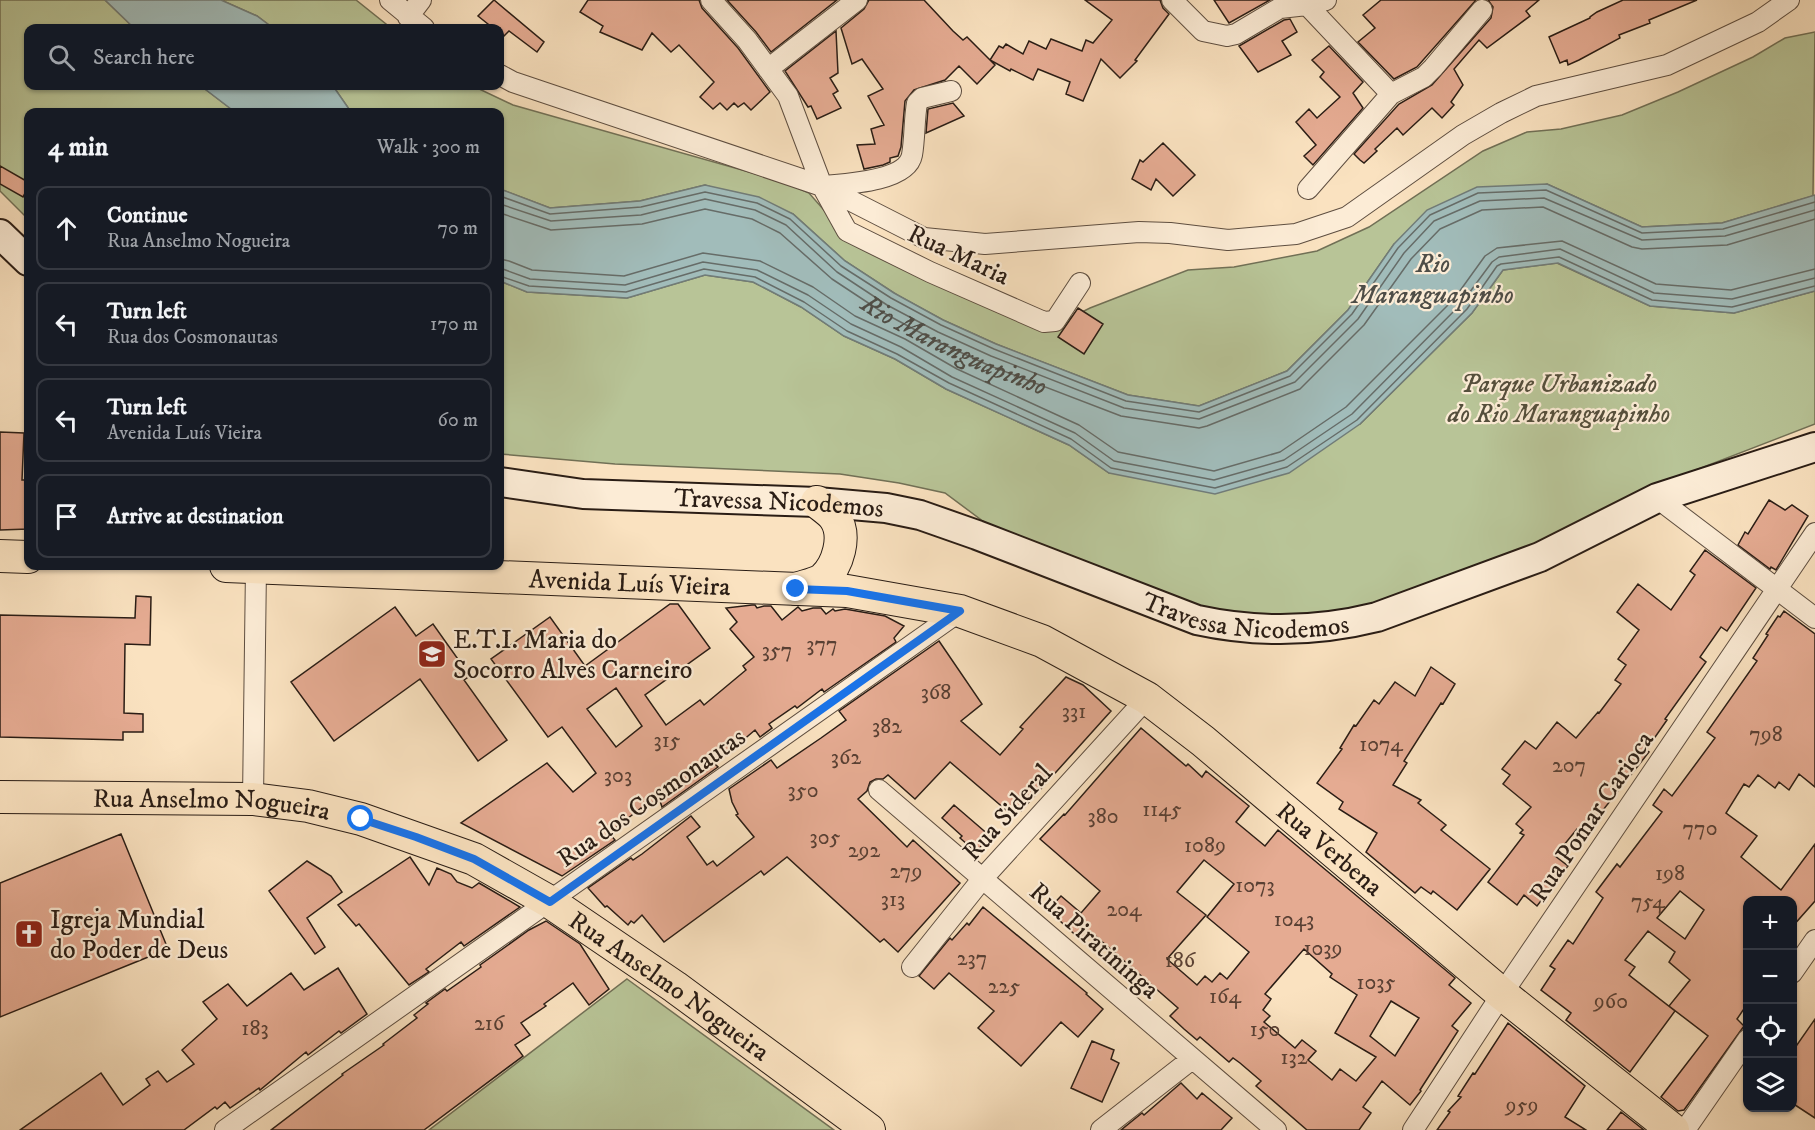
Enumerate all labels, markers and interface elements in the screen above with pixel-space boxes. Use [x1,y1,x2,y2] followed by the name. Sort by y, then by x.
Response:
[24,24,504,90] search box
[45,41,78,74] icon: search
[93,44,195,71] text: Search here
[48,131,108,164] text: 4 min
[377,135,480,160] text: Walk · 300 m
[107,202,188,229] text: Continue
[50,212,83,245] icon: ahead
[437,216,478,241] text: 70 m
[902,217,1015,293] street label: Rua Maria
[107,229,290,254] text: Rua Anselmo Nogueira
[1350,247,1514,312] water label: Rio Maranguapinho
[853,286,1052,404] water label: Rio Maranguapinho
[107,298,187,325] text: Turn left
[50,308,83,341] icon: left
[430,312,478,337] text: 170 m
[107,325,278,350] text: Rua dos Cosmonautas
[1447,368,1670,431] park label: Parque Urbanizado do Rio Maranguapinho
[107,394,187,421] text: Turn left
[50,404,83,437] icon: left
[438,408,478,433] text: 60 m
[107,421,262,446] text: Avenida Luís Vieira
[674,482,885,526] street label: Travessa Nicodemos
[50,500,83,533] icon: arrive
[107,503,284,530] text: Arrive at destination
[528,563,731,604] street label: Avenida Luís Vieira
[782,575,808,601] route end
[1137,585,1352,647] street label: Travessa Nicodemos
[453,624,692,687] place label: E.T.I. Maria do Socorro Alves Carneiro
[806,631,838,658] house number: 377
[762,637,792,664] house number: 357
[416,638,448,670] school or university icon: E.T.I. Maria do Socorro Alves Carneiro
[921,679,951,706] house number: 368
[1062,698,1086,725] house number: 331
[872,713,902,740] house number: 382
[551,721,752,875] street label: Rua dos Cosmonautas
[1749,721,1783,748] house number: 798
[1523,725,1662,909] street label: Rua Pomar Carioca
[653,727,681,754] house number: 315
[1359,731,1404,758] house number: 1074
[831,744,861,771] house number: 362
[1552,752,1586,779] house number: 207
[956,758,1060,868] street label: Rua Sideral
[604,762,632,789] house number: 303
[788,777,818,804] house number: 350
[93,783,334,829] street label: Rua Anselmo Nogueira
[1269,795,1389,904] street label: Rua Verbena
[1142,796,1182,823] house number: 1145
[1087,803,1119,830] house number: 380
[347,805,373,831] route start
[1682,815,1718,842] house number: 770
[810,824,841,851] house number: 305
[1184,832,1226,859] house number: 1089
[848,837,880,864] house number: 292
[890,858,922,885] house number: 279
[1655,860,1685,887] house number: 198
[1235,872,1275,899] house number: 1073
[1022,876,1166,1007] street label: Rua Piratininga
[881,886,905,913] house number: 313
[1631,888,1666,915] house number: 754
[1106,896,1143,923] house number: 204
[1743,896,1797,1112] map controls
[1743,896,1797,950] button: +
[50,904,228,967] place label: Igreja Mundial do Poder de Deus
[562,905,776,1069] street label: Rua Anselmo Nogueira
[1274,906,1314,933] house number: 1043
[13,918,45,950] church icon: Igreja Mundial do Poder de Deus
[1303,935,1343,962] house number: 1039
[957,945,987,972] house number: 237
[1165,947,1197,974] house number: 186
[1743,950,1797,1004] button: −
[1357,969,1396,996] house number: 1035
[988,973,1020,1000] house number: 225
[1209,983,1242,1010] house number: 164
[1593,988,1628,1015] house number: 960
[1743,1004,1797,1058] button: locate
[474,1010,506,1037] house number: 216
[241,1015,269,1042] house number: 183
[1250,1016,1280,1043] house number: 150
[1280,1044,1308,1071] house number: 132
[1743,1058,1797,1112] button: layers
[1505,1092,1538,1119] house number: 959

